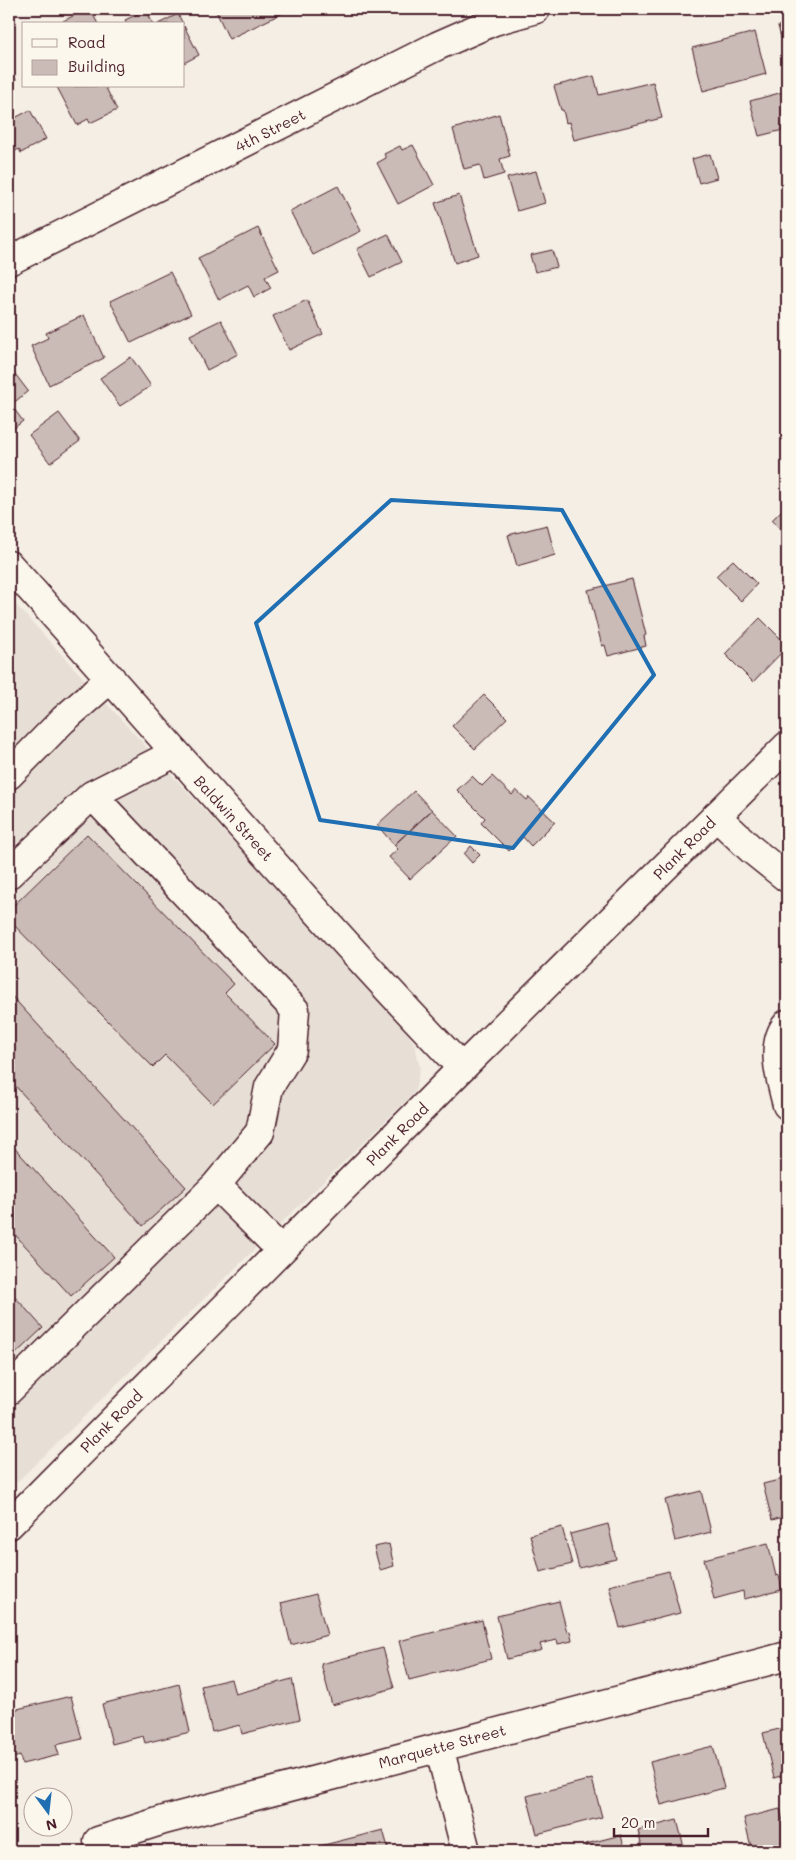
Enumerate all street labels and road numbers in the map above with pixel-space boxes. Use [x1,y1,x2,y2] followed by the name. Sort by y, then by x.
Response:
[231,104,309,156] street label: 4th Street
[190,771,278,865] street label: Baldwin Street
[648,812,720,884] street label: Plank Road
[361,1098,433,1170] street label: Plank Road
[75,1385,147,1457] street label: Plank Road
[376,1719,508,1773] street label: Marquette Street

